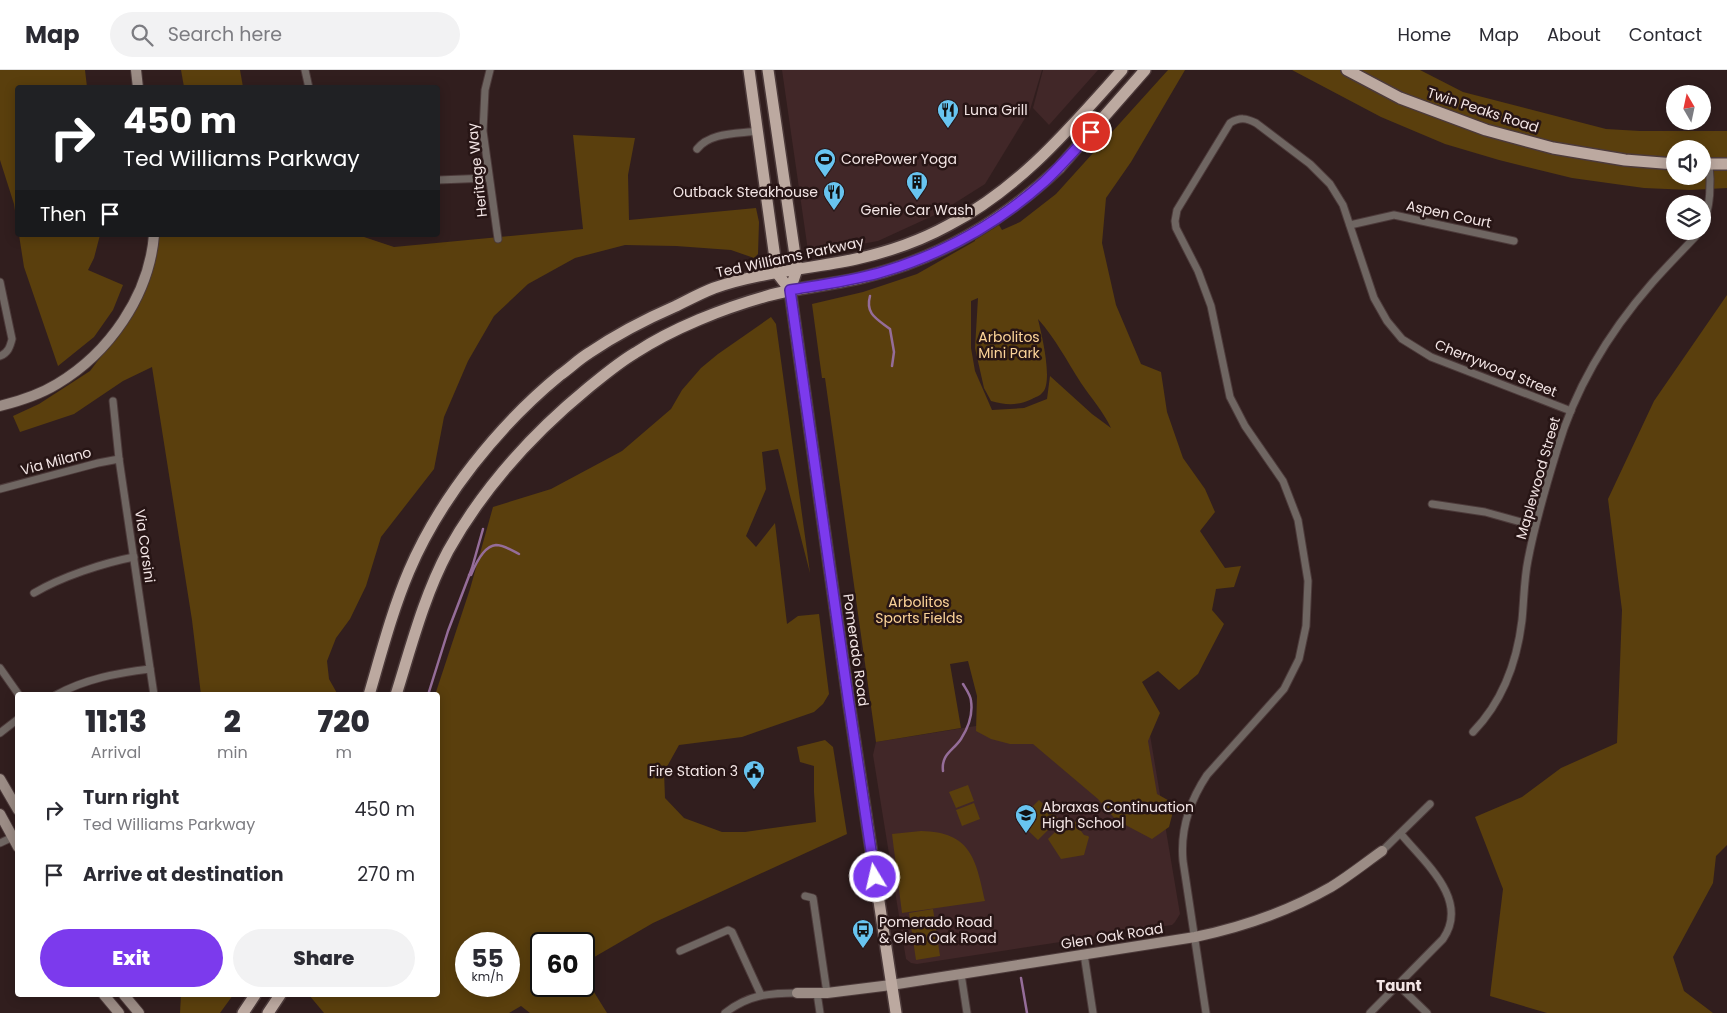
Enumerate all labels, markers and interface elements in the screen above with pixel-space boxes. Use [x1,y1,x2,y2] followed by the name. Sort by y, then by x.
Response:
[110,12,460,57] search box
[25,18,80,51] text: Map
[128,21,156,49] icon: search
[168,21,282,48] text: Search here
[1397,22,1451,47] text: Home
[1479,22,1519,47] text: Map
[1547,22,1601,47] text: About
[1629,22,1702,47] text: Contact
[1425,83,1541,137] street label: Twin Peaks Road
[1666,85,1711,130] north arrow
[1666,85,1711,240] map controls
[123,96,237,145] text: 450 m
[936,98,960,129] restaurant icon: Luna Grill
[964,100,1028,120] place label: Luna Grill
[40,105,105,170] icon: right
[1070,111,1112,153] pin
[1077,118,1105,146] icon: arrive
[462,122,492,218] street label: Heritage Way
[1666,140,1711,185] button: sound
[123,143,360,174] text: Ted Williams Parkway
[813,147,837,178] sports icon: CorePower Yoga
[841,149,957,169] place label: CorePower Yoga
[905,170,929,201] building icon: Genie Car Wash
[822,180,846,211] restaurant icon: Outback Steakhouse
[673,182,818,202] place label: Outback Steakhouse
[1405,195,1493,233] street label: Aspen Court
[1666,195,1711,240] button: layers
[96,200,124,228] icon: arrive
[860,200,974,220] place label: Genie Car Wash
[40,201,86,228] text: Then
[714,232,866,282] street label: Ted Williams Parkway
[978,327,1041,363] park label: Arbolitos Mini Park
[1432,334,1560,402] street label: Cherrywood Street
[1511,414,1565,542] street label: Maplewood Street
[18,442,94,480] street label: Via Milano
[130,508,160,584] street label: Via Corsini
[838,592,874,708] street label: Pomerado Road
[875,592,963,628] park label: Arbolitos Sports Fields
[85,700,147,743] text: 11:13
[224,700,241,743] text: 2
[318,700,370,743] text: 720
[91,741,141,764] text: Arrival
[217,741,248,764] text: min
[336,741,352,764] text: m
[742,759,766,790] public building icon: Fire Station 3
[649,761,738,781] place label: Fire Station 3
[83,784,179,811] text: Turn right
[40,796,68,824] icon: right
[355,796,415,823] text: 450 m
[1042,797,1194,833] place label: Abraxas Continuation High School
[1014,803,1038,834] school or university icon: Abraxas Continuation High School
[83,813,255,836] text: Ted Williams Parkway
[848,850,900,902] position arrow
[40,861,68,889] icon: arrive
[83,861,284,888] text: Arrive at destination
[357,861,415,888] text: 270 m
[879,912,997,948] place label: Pomerado Road & Glen Oak Road
[851,918,875,949] bus stop icon: Pomerado Road & Glen Oak Road
[1059,918,1165,954] street label: Glen Oak Road
[40,929,223,987] button: Exit
[233,929,415,987] button: Share
[530,932,595,997] speed limit sign: 60
[471,941,504,976] text: 55
[472,968,503,985] text: km/h
[1376,975,1422,996] district label: Taunt

